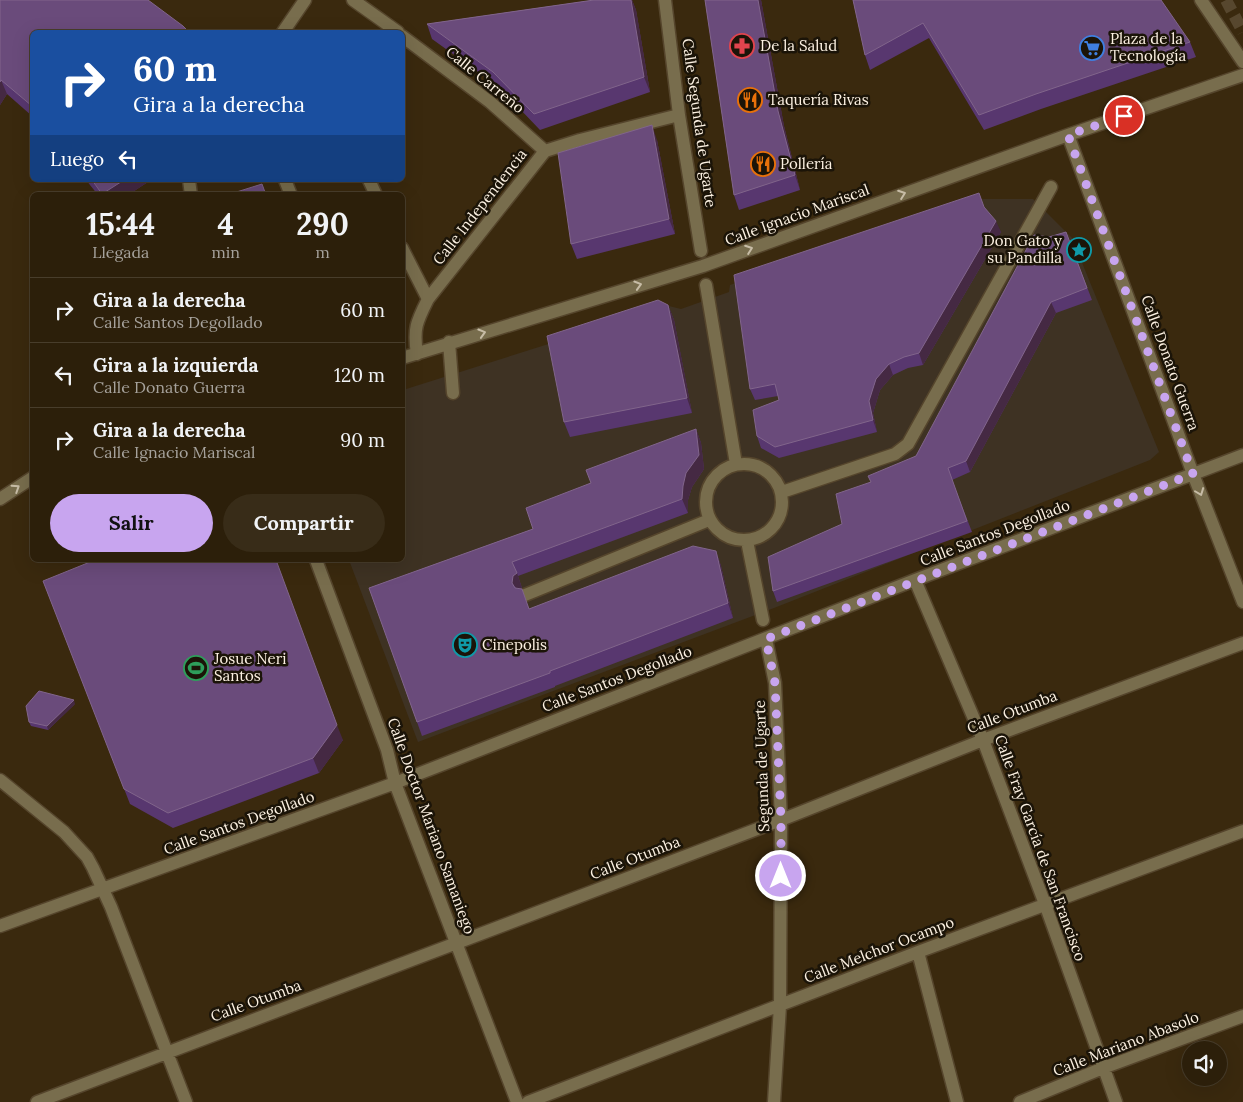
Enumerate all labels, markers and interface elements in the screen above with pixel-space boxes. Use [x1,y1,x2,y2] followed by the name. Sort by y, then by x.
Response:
[1110,29,1187,65] place label: Plaza de la Tecnología
[729,33,755,59] pharmacy icon: De la Salud
[1079,35,1105,61] supermarket icon: Plaza de la Tecnología
[760,36,837,55] place label: De la Salud
[678,37,721,209] street label: Calle Segunda de Ugarte
[442,42,529,117] street label: Calle Carreño
[133,46,217,91] text: 60 m
[50,50,115,115] icon: right
[737,87,763,113] restaurant icon: Taquería Rivas
[133,90,305,118] text: Gira a la derecha
[768,90,869,109] place label: Taquería Rivas
[1103,95,1145,137] pin
[1110,102,1138,130] icon: arrive
[114,145,142,173] icon: left
[428,145,531,268] street label: Calle Independencia
[50,147,104,171] text: Luego
[750,151,776,177] restaurant icon: Pollería
[780,154,833,173] place label: Pollería
[722,180,872,249] street label: Calle Ignacio Mariscal
[897,190,906,200] one-way arrow
[86,205,155,243] text: 15:44
[218,205,234,243] text: 4
[296,205,349,243] text: 290
[984,231,1062,267] place label: Don Gato y su Pandilla
[1066,237,1092,263] place icon: Don Gato y su Pandilla
[92,242,149,262] text: Llegada
[212,242,240,262] text: min
[315,242,330,262] text: m
[744,245,753,255] one-way arrow
[633,281,641,291] one-way arrow
[93,288,246,312] text: Gira a la derecha
[1137,292,1204,433] street label: Calle Donato Guerra
[50,296,78,324] icon: right
[340,298,385,322] text: 60 m
[93,312,263,332] text: Calle Santos Degollado
[478,328,486,338] one-way arrow
[93,353,259,377] text: Gira a la izquierda
[50,361,78,389] icon: left
[334,363,385,387] text: 120 m
[93,377,245,397] text: Calle Donato Guerra
[93,418,246,442] text: Gira a la derecha
[50,426,78,454] icon: right
[340,428,385,452] text: 90 m
[93,442,255,462] text: Calle Ignacio Mariscal
[10,485,20,494] one-way arrow
[1194,487,1205,496] one-way arrow
[50,494,213,552] button: Salir
[223,494,385,552] button: Compartir
[917,495,1073,570] street label: Calle Santos Degollado
[452,632,478,658] theatre icon: Cinepolis
[482,635,547,654] place label: Cinepolis
[539,641,695,716] street label: Calle Santos Degollado
[213,649,286,685] place label: Josue Neri Santos
[183,655,209,681] sports icon: Josue Neri Santos
[964,686,1060,737] street label: Calle Otumba
[750,700,773,832] street label: Segunda de Ugarte
[383,715,480,937] street label: Calle Doctor Mariano Samaniego
[991,732,1090,964] street label: Calle Fray García de San Francisco
[161,786,317,859] street label: Calle Santos Degollado
[587,832,683,883] street label: Calle Otumba
[754,849,806,901] position arrow
[801,912,957,987] street label: Calle Melchor Ocampo
[208,975,304,1026] street label: Calle Otumba
[1050,1007,1202,1080] street label: Calle Mariano Abasolo
[1182,1041,1227,1086] map controls
[1182,1041,1227,1086] button: sound

